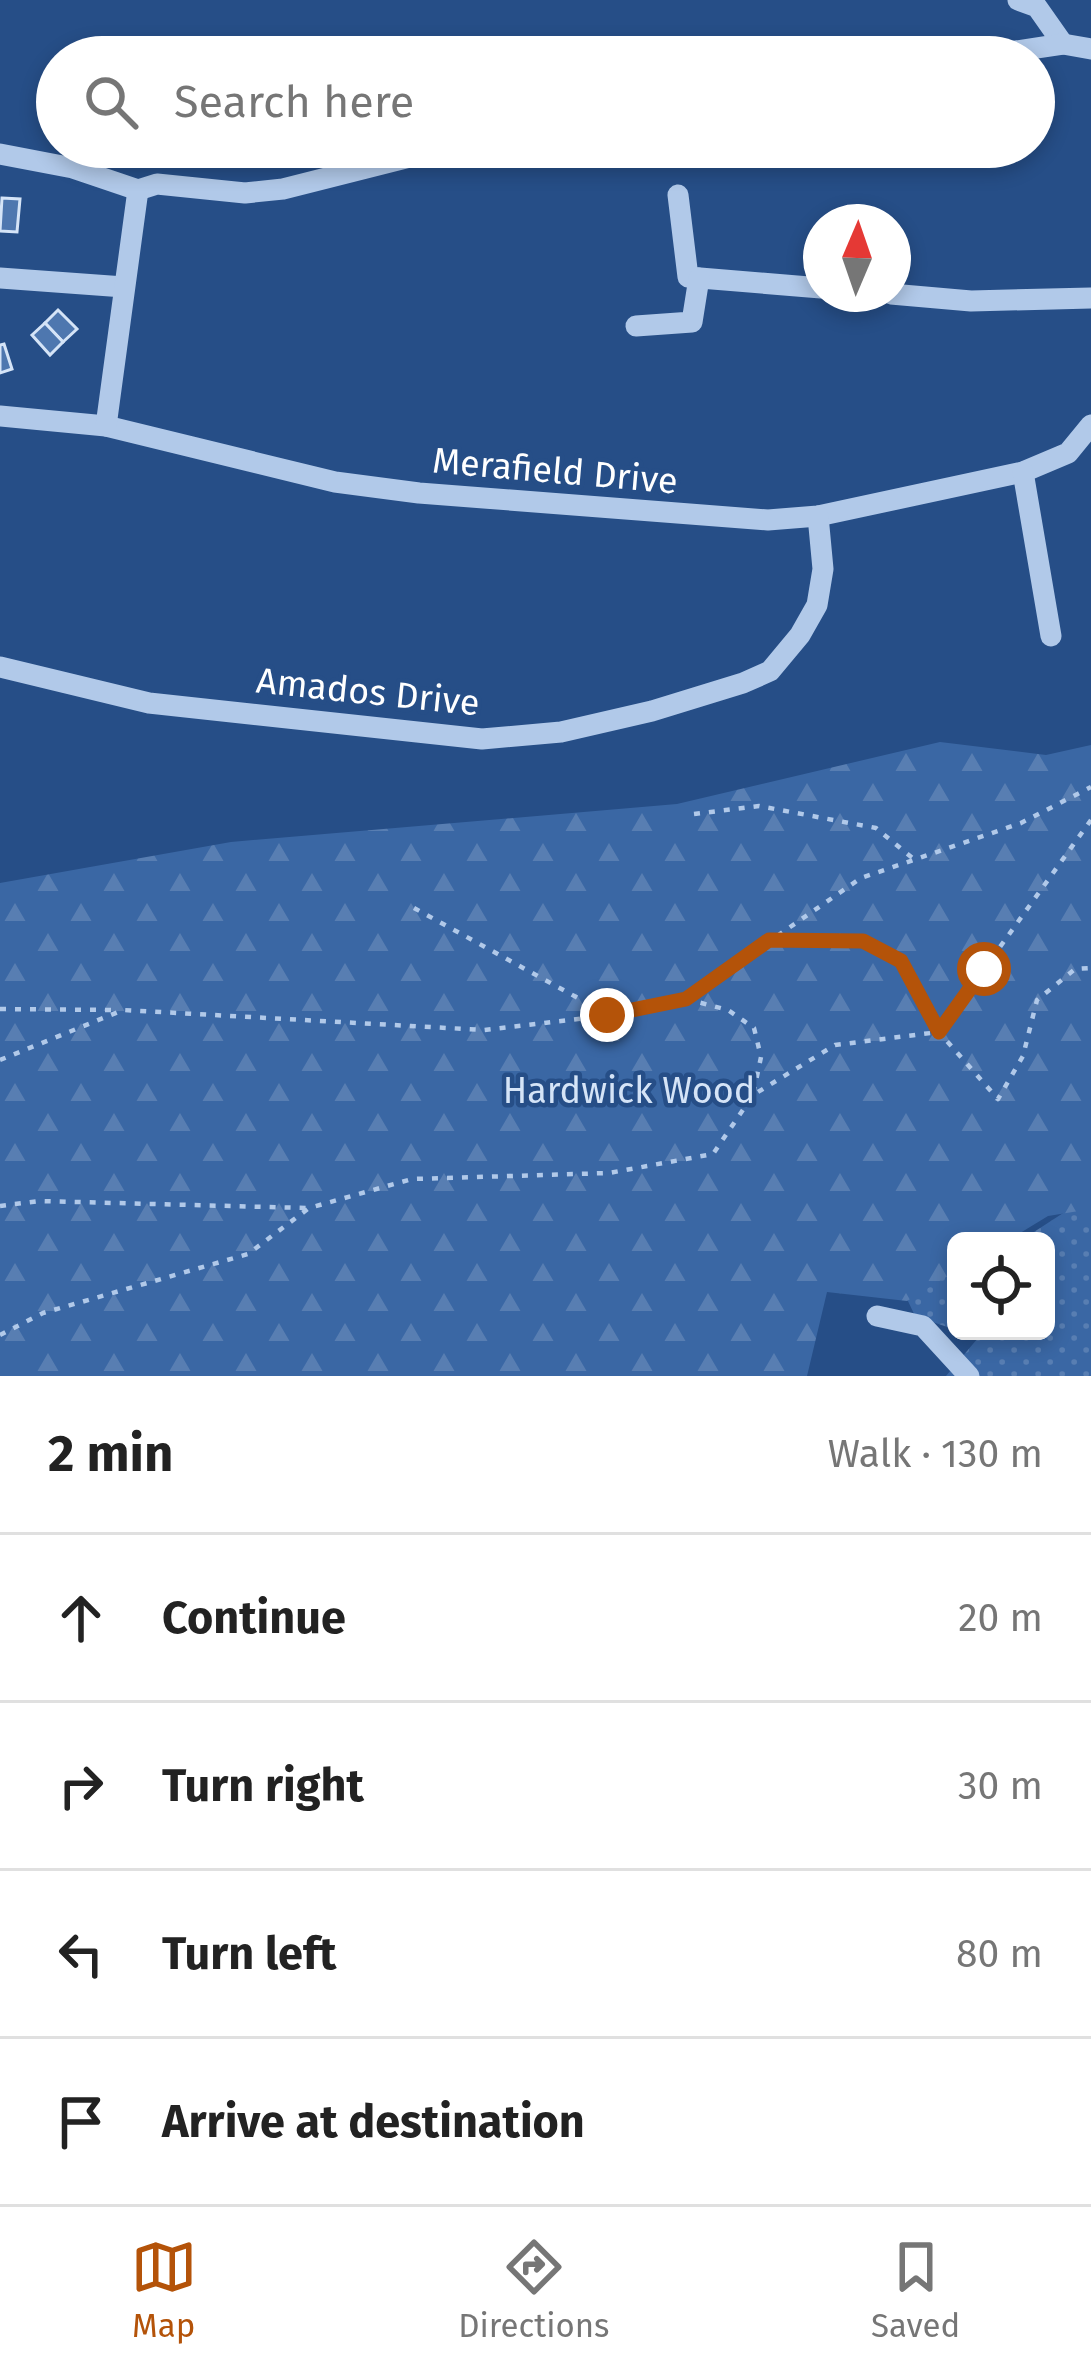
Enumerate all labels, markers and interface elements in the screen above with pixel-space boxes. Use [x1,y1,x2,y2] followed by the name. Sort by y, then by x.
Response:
[36,36,1055,168] search box
[78,69,144,135] icon: search
[174,75,414,129] text: Search here
[803,204,911,312] north arrow
[431,438,679,504] street label: Merafield Drive
[254,658,482,726] street label: Amados Drive
[957,942,1011,996] route start
[580,988,634,1042] route end
[503,1069,755,1113] park label: Hardwick Wood
[947,1232,1055,1340] map controls
[947,1232,1055,1340] button: locate
[48,1423,173,1485] text: 2 min
[828,1431,1043,1477] text: Walk · 130 m
[48,1585,114,1651] icon: ahead
[162,1591,346,1645] text: Continue
[958,1595,1043,1641] text: 20 m
[48,1753,114,1819] icon: right
[162,1759,364,1813] text: Turn right
[958,1763,1043,1809] text: 30 m
[48,1921,114,1987] icon: left
[162,1927,336,1981] text: Turn left
[956,1931,1043,1977] text: 80 m
[48,2089,114,2155] icon: arrive
[162,2095,585,2149] text: Arrive at destination
[131,2234,197,2346] tab: Map
[458,2234,610,2346] tab: Directions
[871,2234,960,2346] tab: Saved

